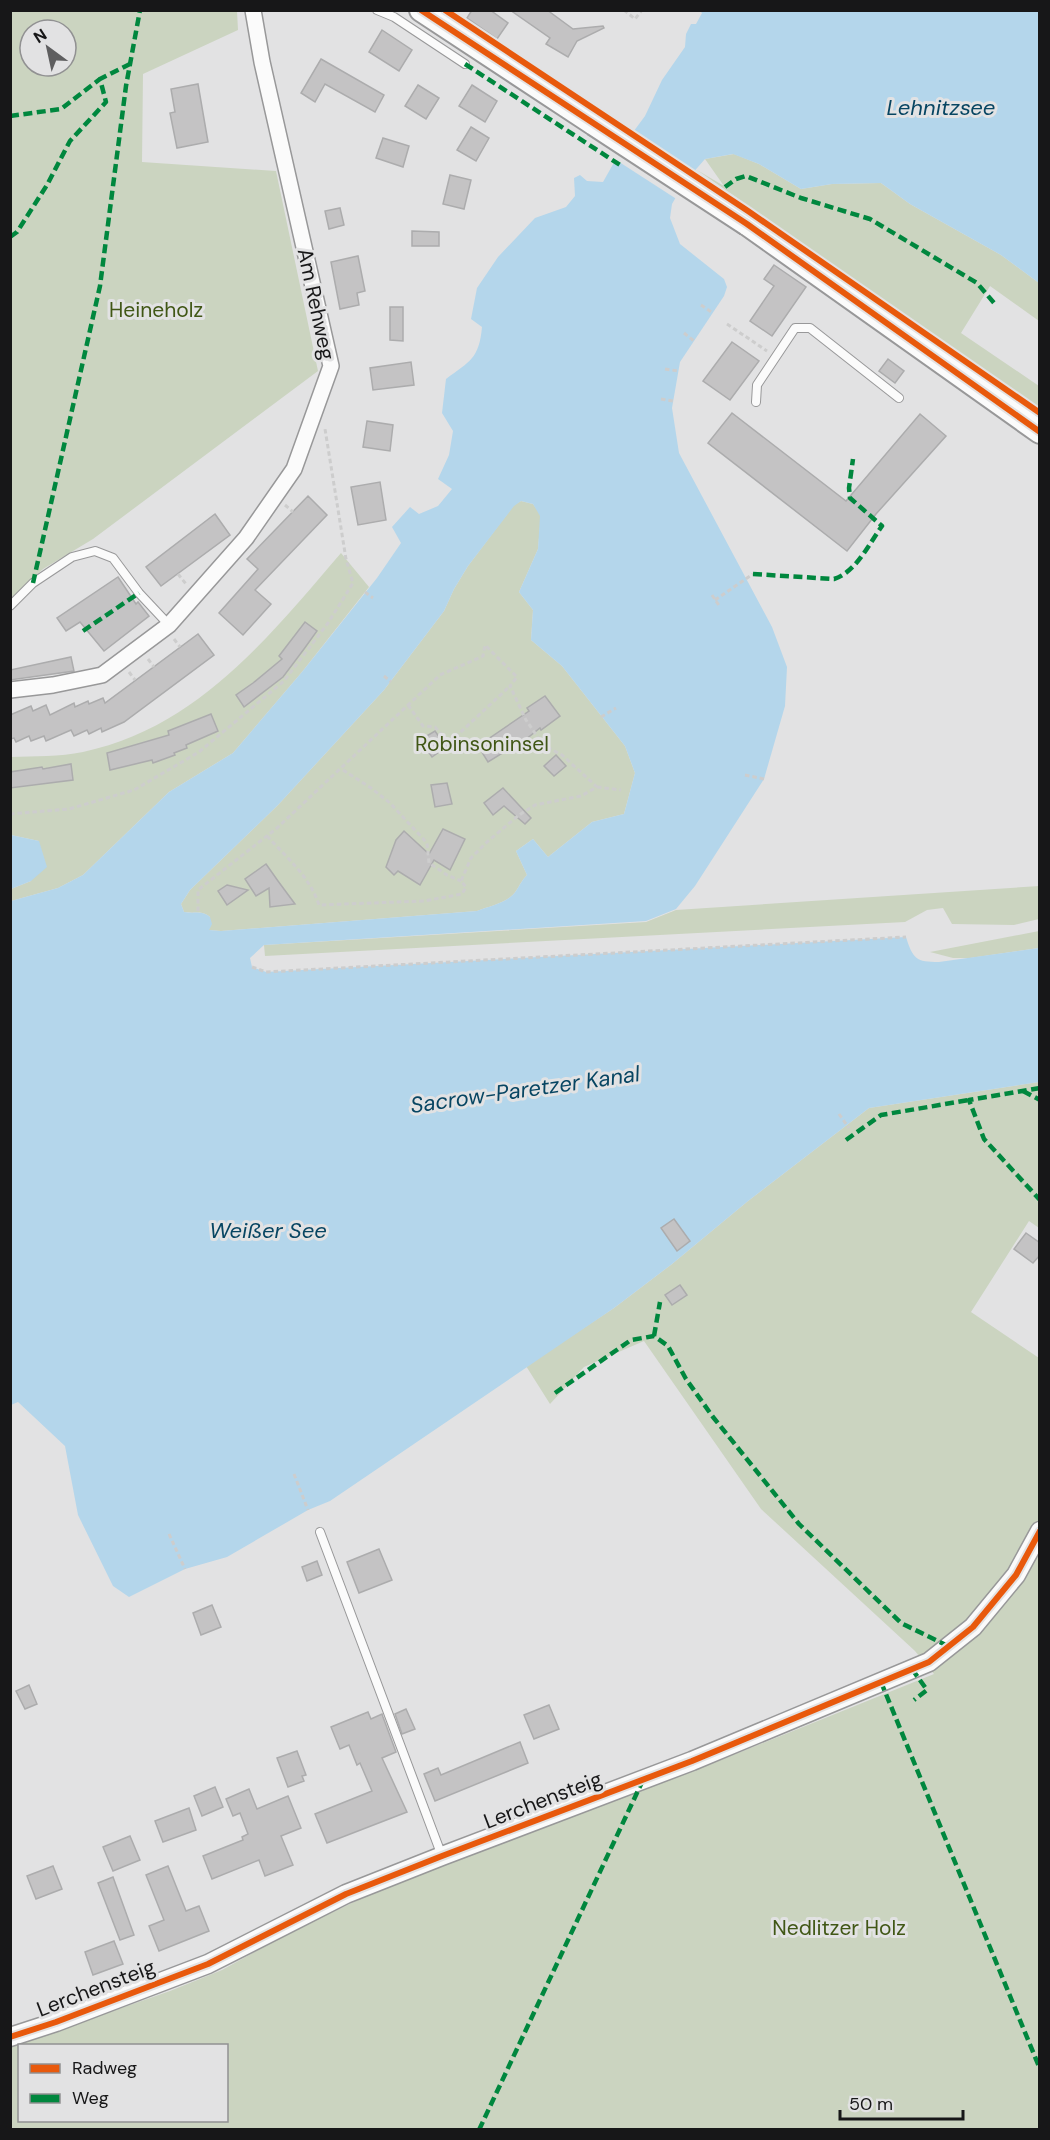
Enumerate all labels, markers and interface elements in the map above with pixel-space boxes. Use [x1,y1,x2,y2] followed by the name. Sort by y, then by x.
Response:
[18,18,78,78] north arrow
[29,24,51,48] text: N
[887,93,995,122] water label: Lehnitzsee
[291,246,342,363] street label: Am Rehweg
[109,296,203,324] park label: Heineholz
[415,730,549,758] park label: Robinsoninsel
[409,1059,643,1120] water label: Sacrow-Paretzer Kanal
[209,1216,327,1245] water label: Weißer See
[480,1764,606,1835] street label: Lerchensteig
[772,1914,906,1942] park label: Nedlitzer Holz
[33,1952,159,2023] street label: Lerchensteig
[18,2044,228,2122] legend
[72,2056,137,2080] text: Radweg
[840,2083,963,2121] scale bar
[72,2086,109,2110] text: Weg
[849,2092,893,2116] text: 50 m

